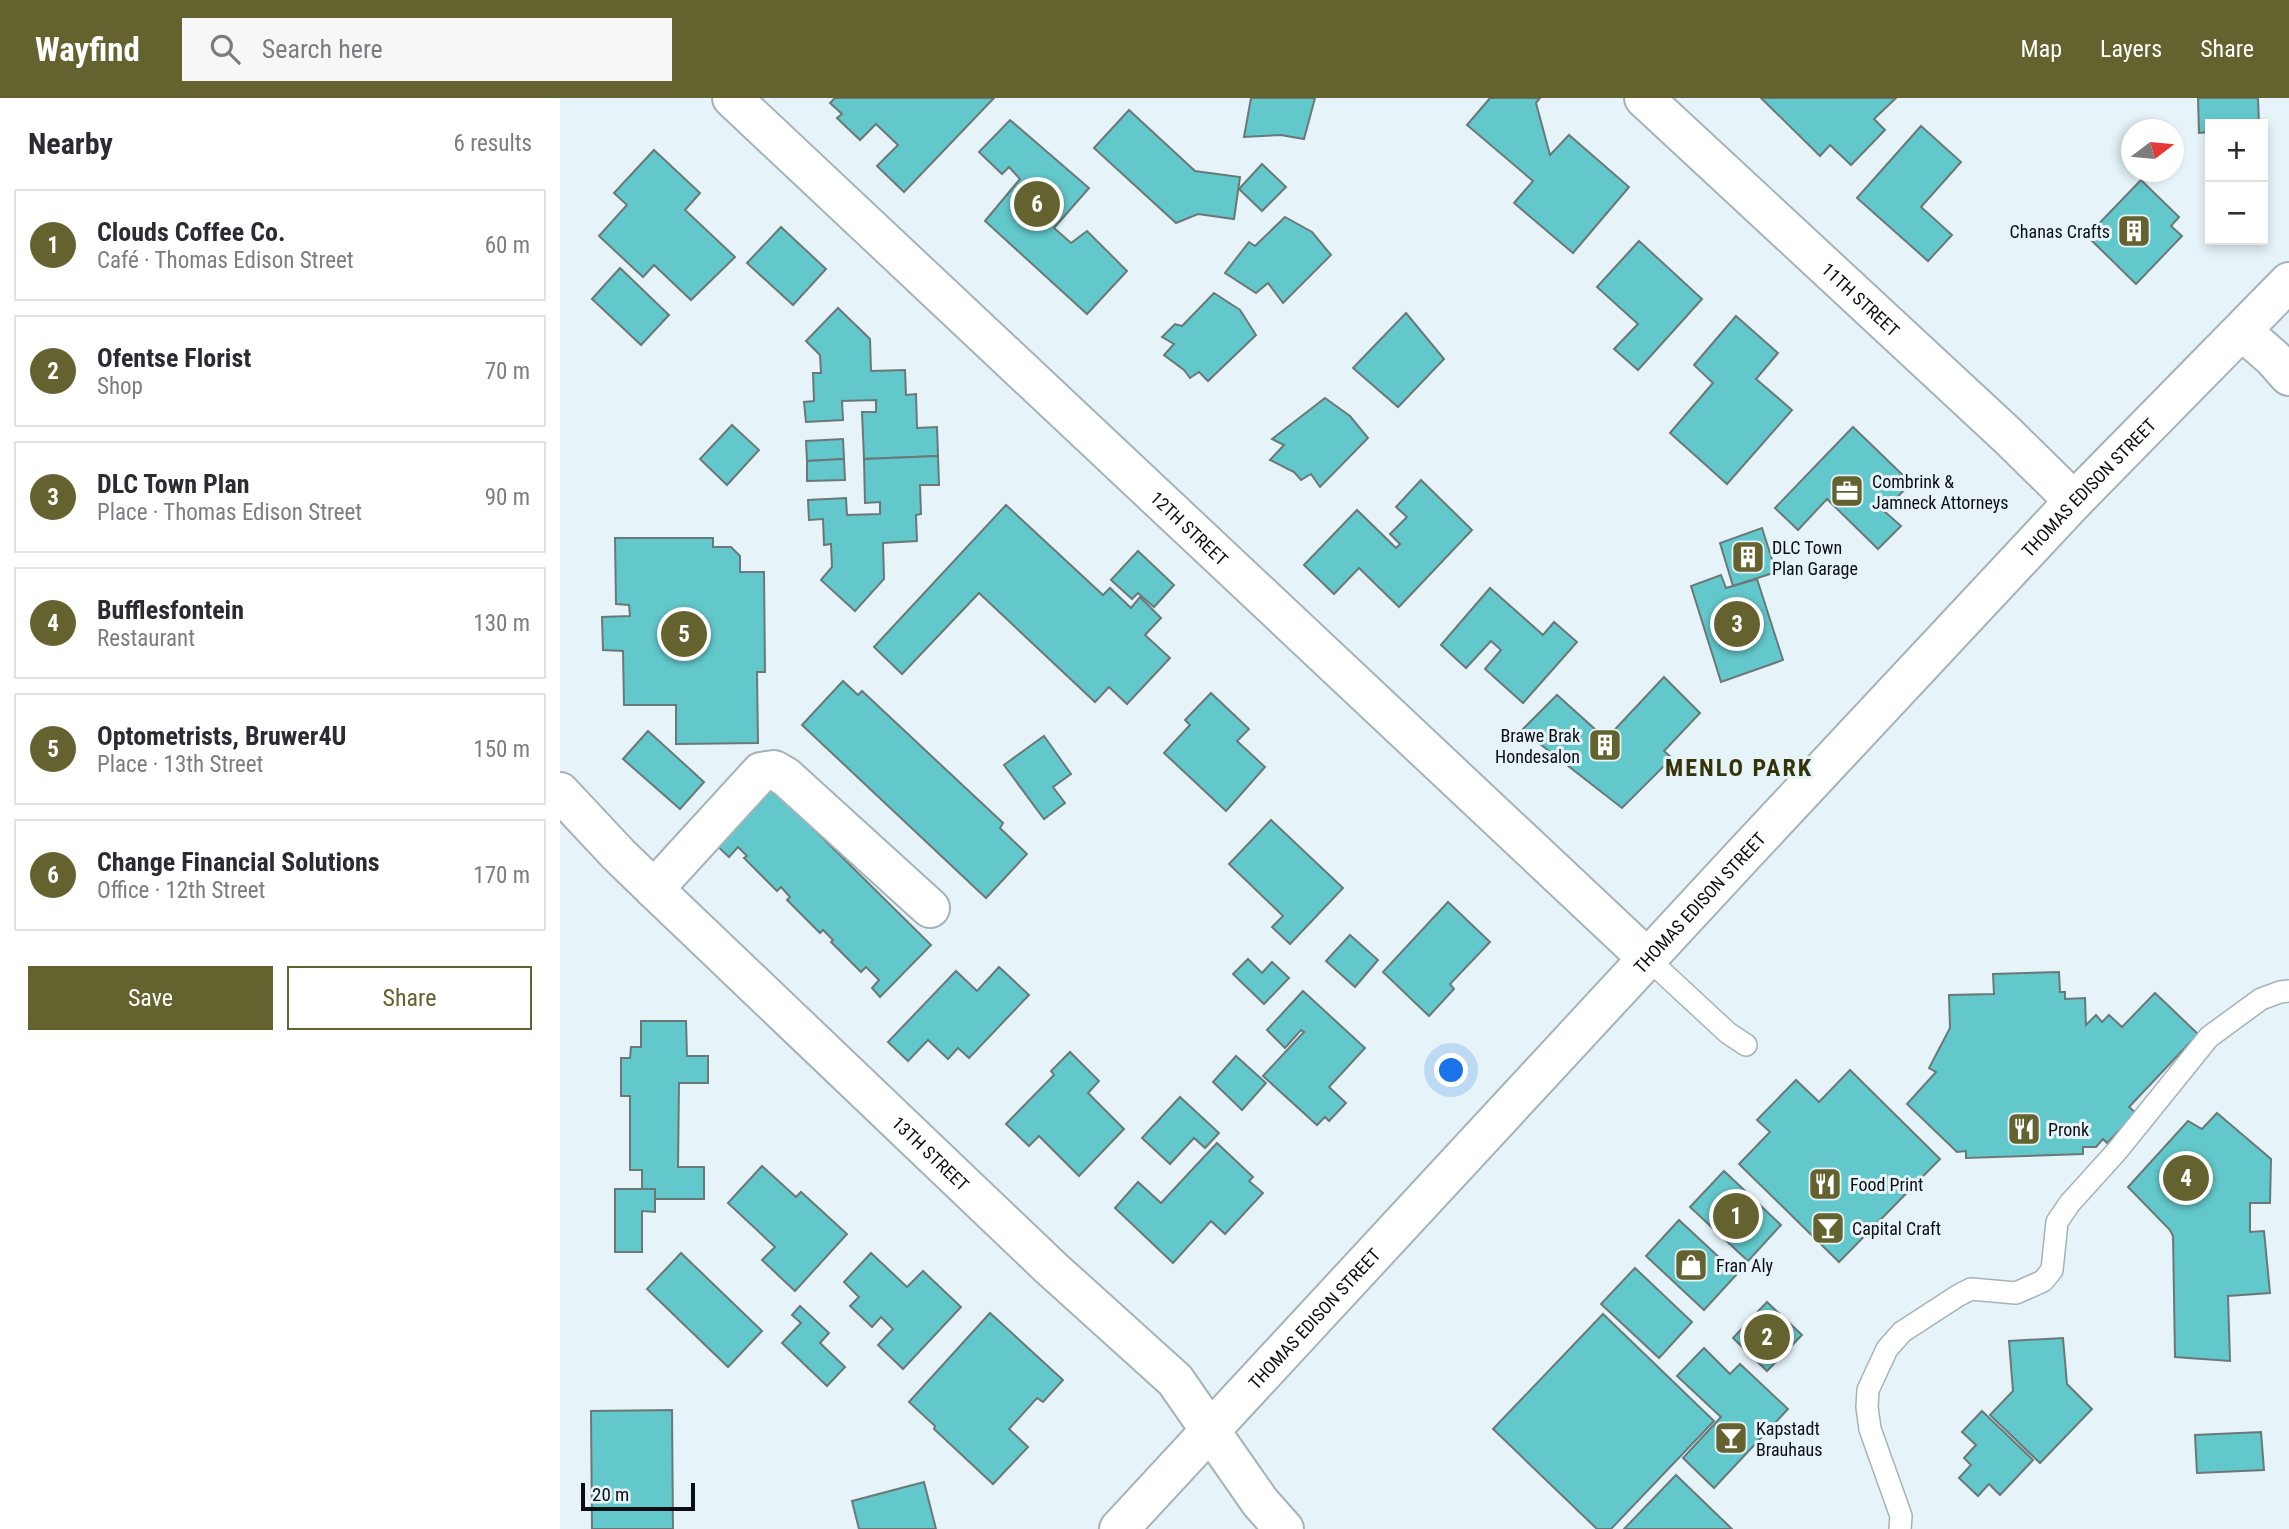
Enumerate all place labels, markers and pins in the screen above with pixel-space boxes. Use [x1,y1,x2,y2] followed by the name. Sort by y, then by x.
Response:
[1014,178,1060,230] pin: 6
[2115,212,2153,250] building icon: Chanas Crafts
[2010,221,2110,242] place label: Chanas Crafts
[1872,471,2009,513] place label: Combrink & Jamneck Attorneys
[1828,472,1866,510] office icon: Combrink & Jamneck Attorneys
[1772,537,1858,579] place label: DLC Town Plan Garage
[1729,538,1767,576] building icon: DLC Town Plan Garage
[1714,598,1760,650] pin: 3
[661,608,707,660] pin: 5
[1495,725,1580,767] place label: Brawe Brak Hondesalon
[1586,726,1624,764] building icon: Brawe Brak Hondesalon
[2005,1110,2043,1148] restaurant icon: Pronk
[2048,1119,2089,1140] place label: Pronk
[2163,1152,2209,1204] pin: 4
[1806,1165,1844,1203] restaurant icon: Food Print
[1850,1174,1923,1195] place label: Food Print
[1713,1190,1759,1242] pin: 1
[1809,1209,1847,1247] bar icon: Capital Craft
[1852,1218,1941,1239] place label: Capital Craft
[1672,1246,1710,1284] shop icon: Fran Aly
[1716,1255,1774,1276] place label: Fran Aly
[1744,1311,1790,1363] pin: 2
[1756,1418,1823,1460] place label: Kapstadt Brauhaus
[1712,1419,1750,1457] bar icon: Kapstadt Brauhaus

